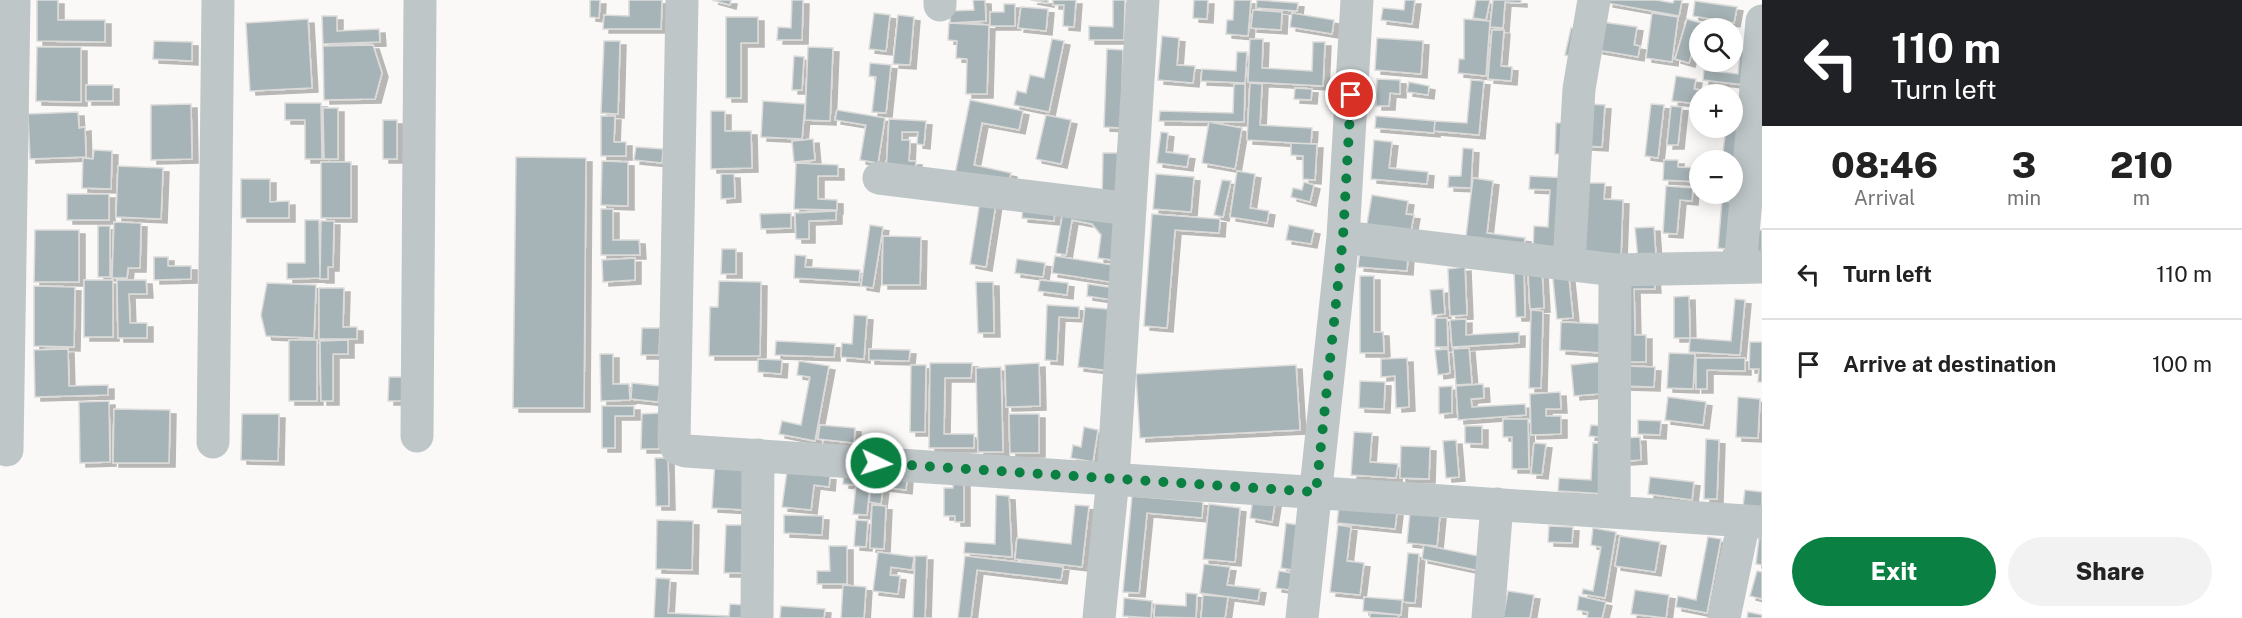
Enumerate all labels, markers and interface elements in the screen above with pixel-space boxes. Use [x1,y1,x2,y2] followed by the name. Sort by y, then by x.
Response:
[1689,18,1743,204] map controls
[1689,18,1743,72] button: search
[1891,23,2001,72] text: 110 m
[1792,24,1870,102] icon: left
[1325,69,1376,120] pin
[1891,73,1997,105] text: Turn left
[1334,78,1367,111] icon: arrive
[1689,84,1743,138] button: +
[1831,144,1938,186] text: 08:46
[2012,144,2036,186] text: 3
[2110,144,2173,186] text: 210
[1689,150,1743,204] button: −
[1854,186,1915,210] text: Arrival
[2007,186,2041,210] text: min
[2133,186,2150,210] text: m
[1792,258,1825,291] icon: left
[1843,261,1932,287] text: Turn left
[2156,261,2212,287] text: 110 m
[1792,348,1825,381] icon: arrive
[1843,351,2056,377] text: Arrive at destination
[2152,351,2212,377] text: 100 m
[844,431,908,495] position arrow
[1792,537,1996,606] button: Exit
[2008,537,2212,606] button: Share

